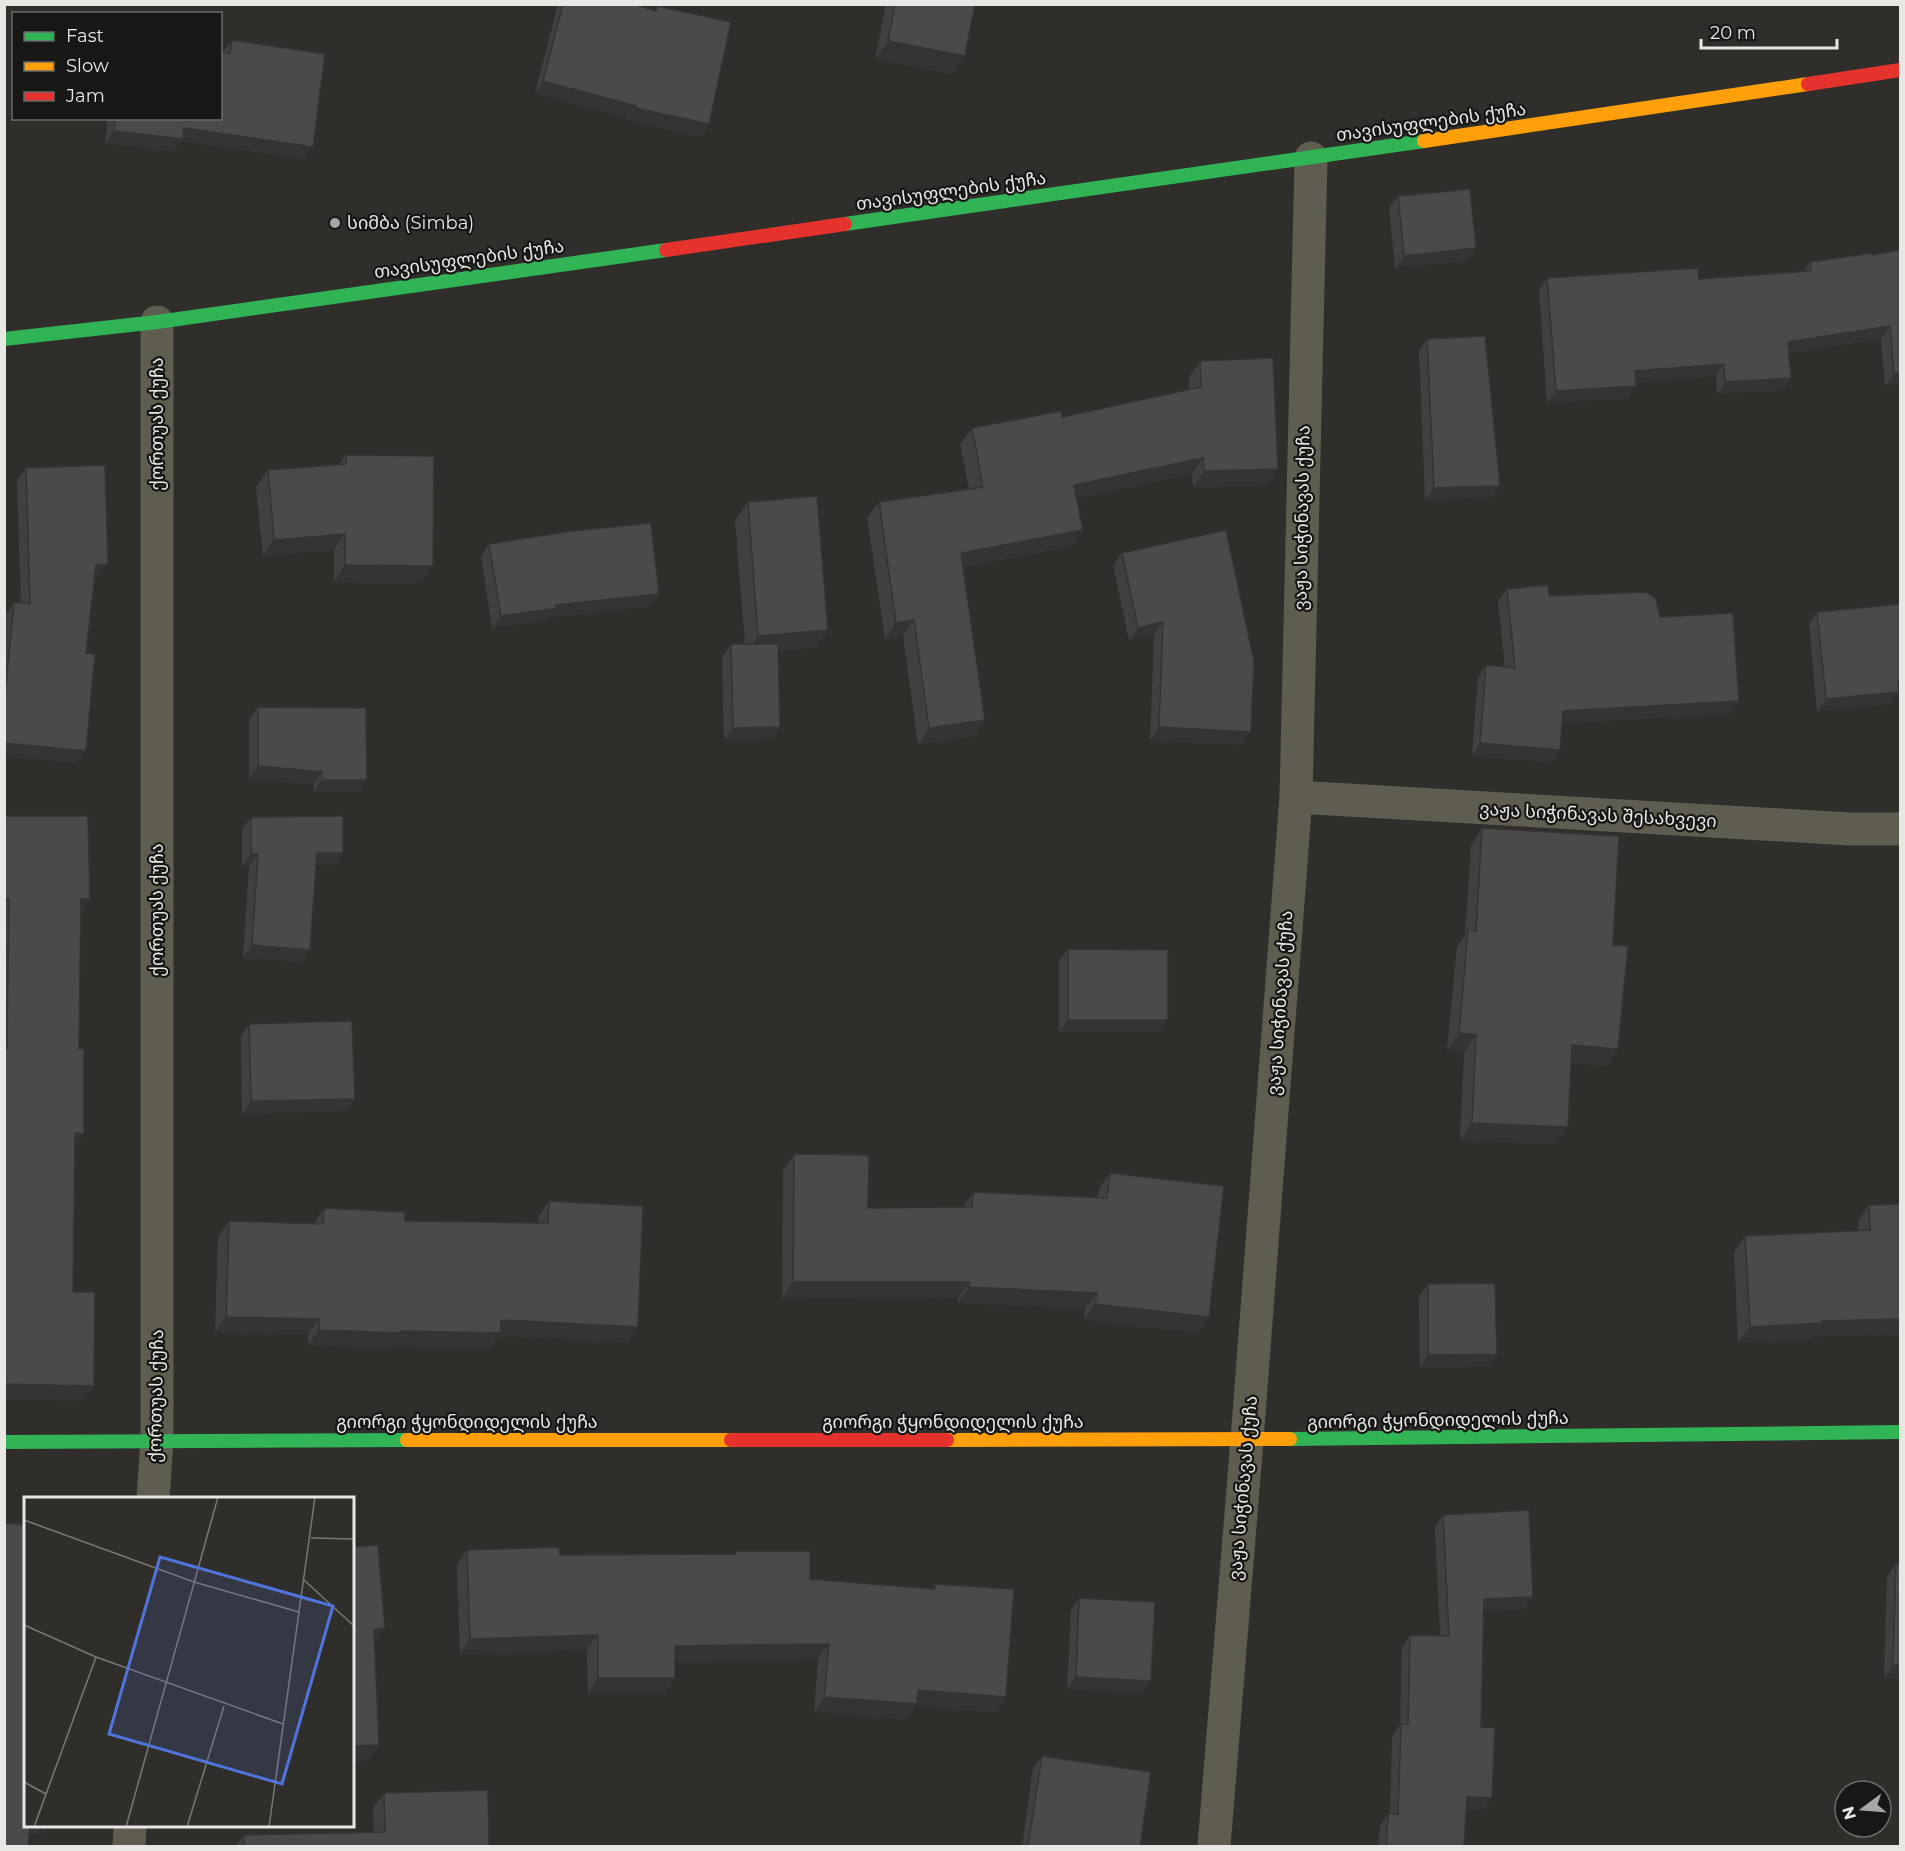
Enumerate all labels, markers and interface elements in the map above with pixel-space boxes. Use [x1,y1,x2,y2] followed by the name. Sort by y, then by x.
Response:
[12,12,222,120] legend
[1701,12,1838,50] scale bar
[1710,22,1756,44] text: 20 m
[66,25,104,47] text: Fast
[66,55,109,77] text: Slow
[65,85,105,107] text: Jam
[1335,98,1527,146] street label: თავისუფლების ქუჩა
[855,167,1047,215] street label: თავისუფლების ქუჩა
[347,212,474,234] place label: სიმბა (Simba)
[328,216,342,230] marker: სიმბა (Simba)
[373,235,565,283] street label: თავისუფლების ქუჩა
[146,357,168,491] street label: ქორთუას ქუჩა
[1289,425,1315,611] street label: ვაჟა სიჭინავას ქუჩა
[1479,798,1717,832] street label: ვაჟა სიჭინავას შესახვევი
[146,843,168,977] street label: ქორთუას ქუჩა
[1263,910,1297,1096] street label: ვაჟა სიჭინავას ქუჩა
[144,1329,168,1463] street label: ქორთუას ქუჩა
[1224,1395,1262,1581] street label: ვაჟა სიჭინავას ქუჩა
[1307,1407,1569,1433] street label: გიორგი ჭყონდიდელის ქუჩა
[336,1411,598,1433] street label: გიორგი ჭყონდიდელის ქუჩა
[822,1411,1084,1433] street label: გიორგი ჭყონდიდელის ქუჩა
[24,1497,354,1827] inset map
[1833,1779,1893,1839] north arrow
[1838,1804,1860,1822] text: N

